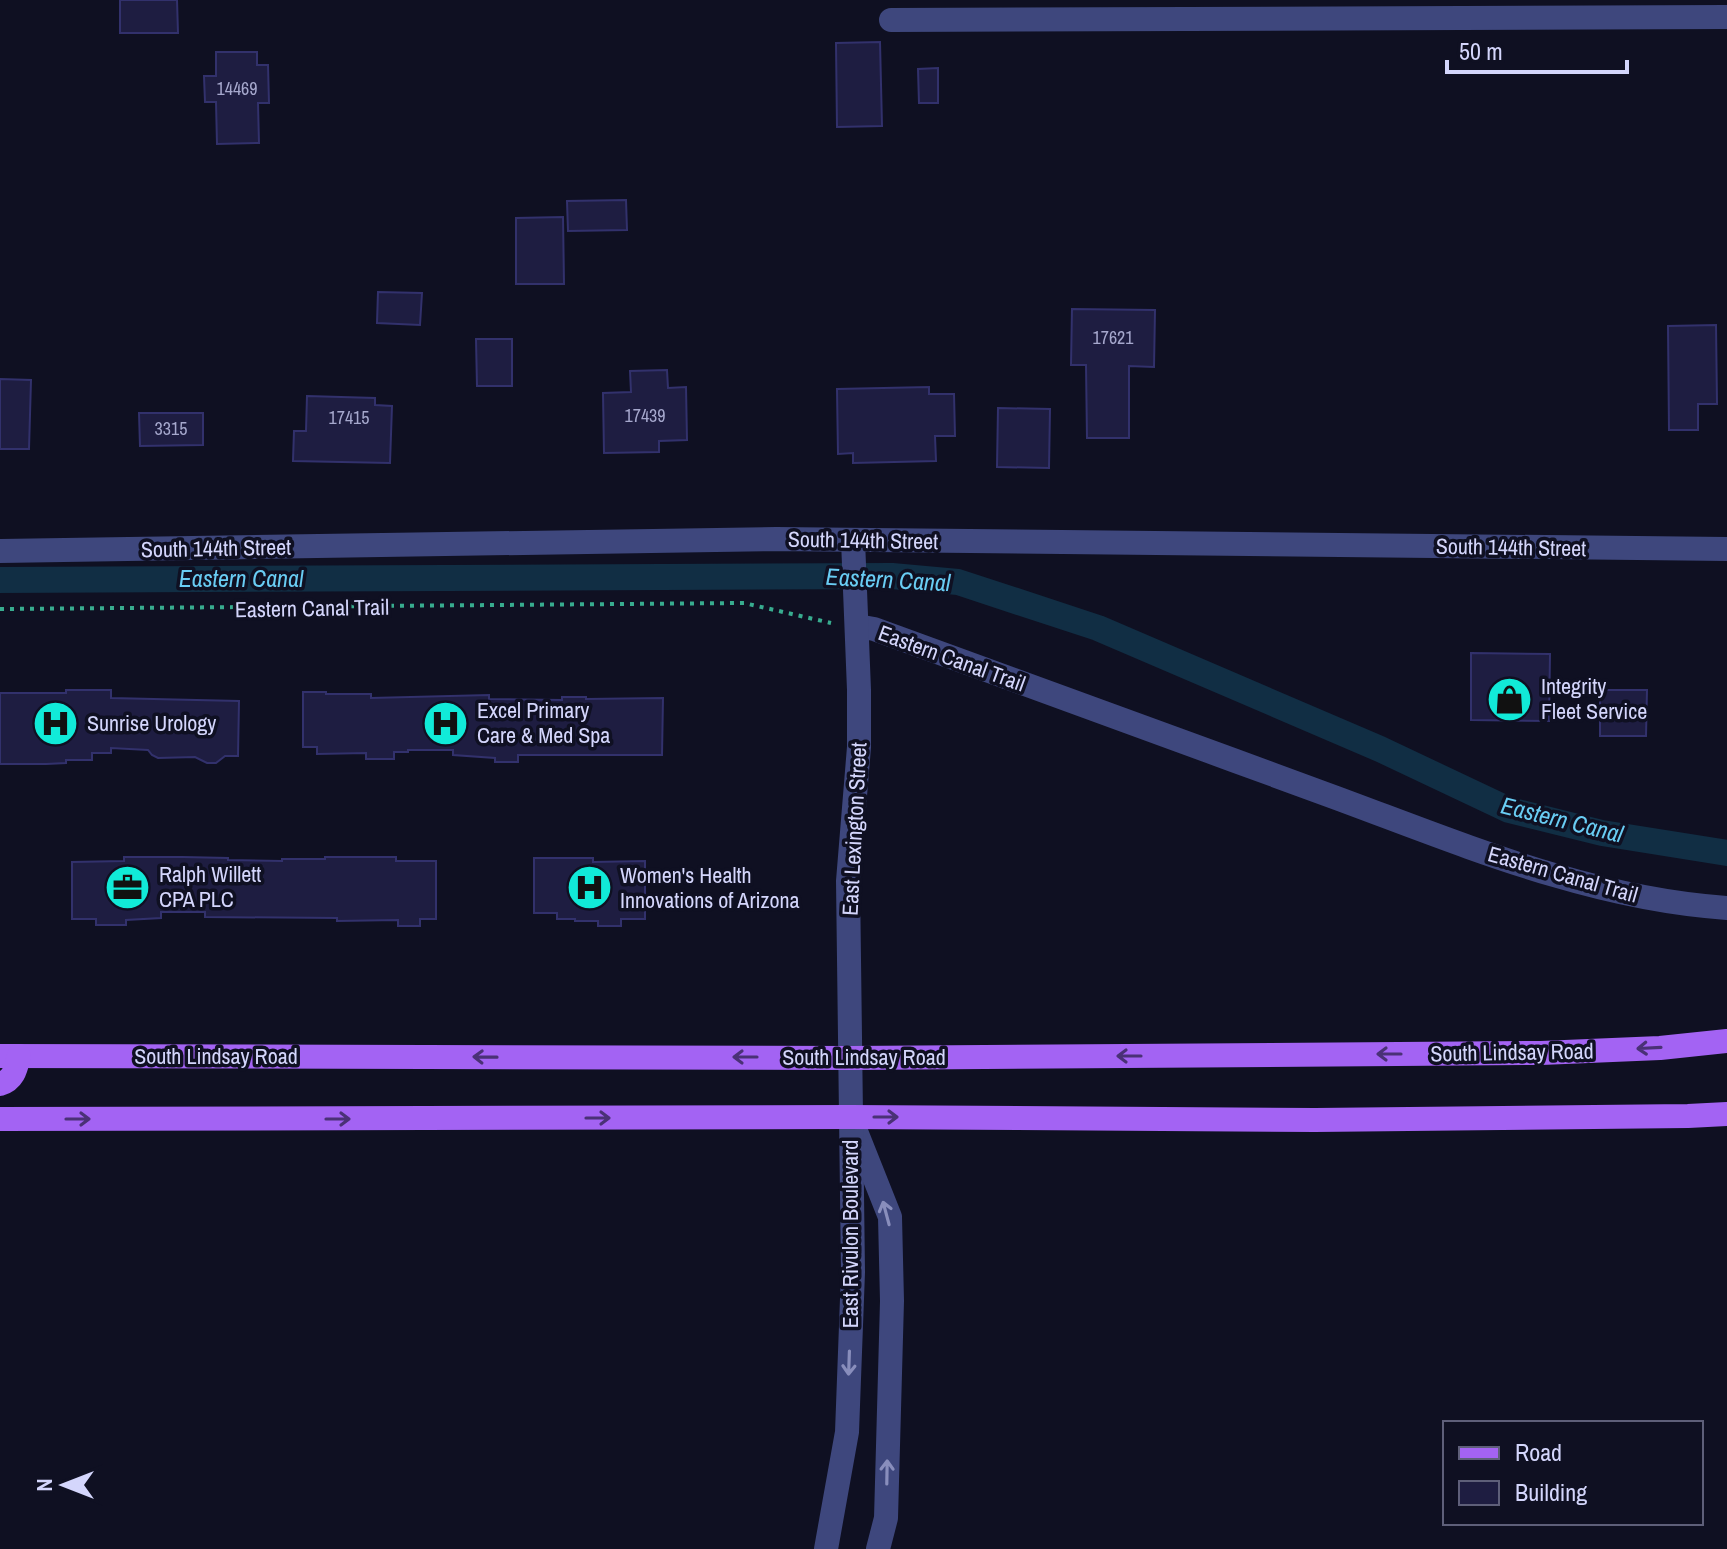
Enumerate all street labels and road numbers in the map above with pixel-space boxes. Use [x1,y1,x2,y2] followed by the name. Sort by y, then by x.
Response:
[788,524,938,556] street label: South 144th Street
[1436,531,1586,563] street label: South 144th Street
[141,532,291,564] street label: South 144th Street
[235,592,389,624] street label: Eastern Canal Trail
[874,617,1030,699] street label: Eastern Canal Trail
[834,742,874,916] street label: East Lexington Street
[1485,838,1641,910] street label: Eastern Canal Trail
[1430,1036,1594,1068] street label: South Lindsay Road
[134,1041,298,1071] street label: South Lindsay Road
[782,1042,946,1072] street label: South Lindsay Road
[835,1140,865,1328] street label: East Rivulon Boulevard

